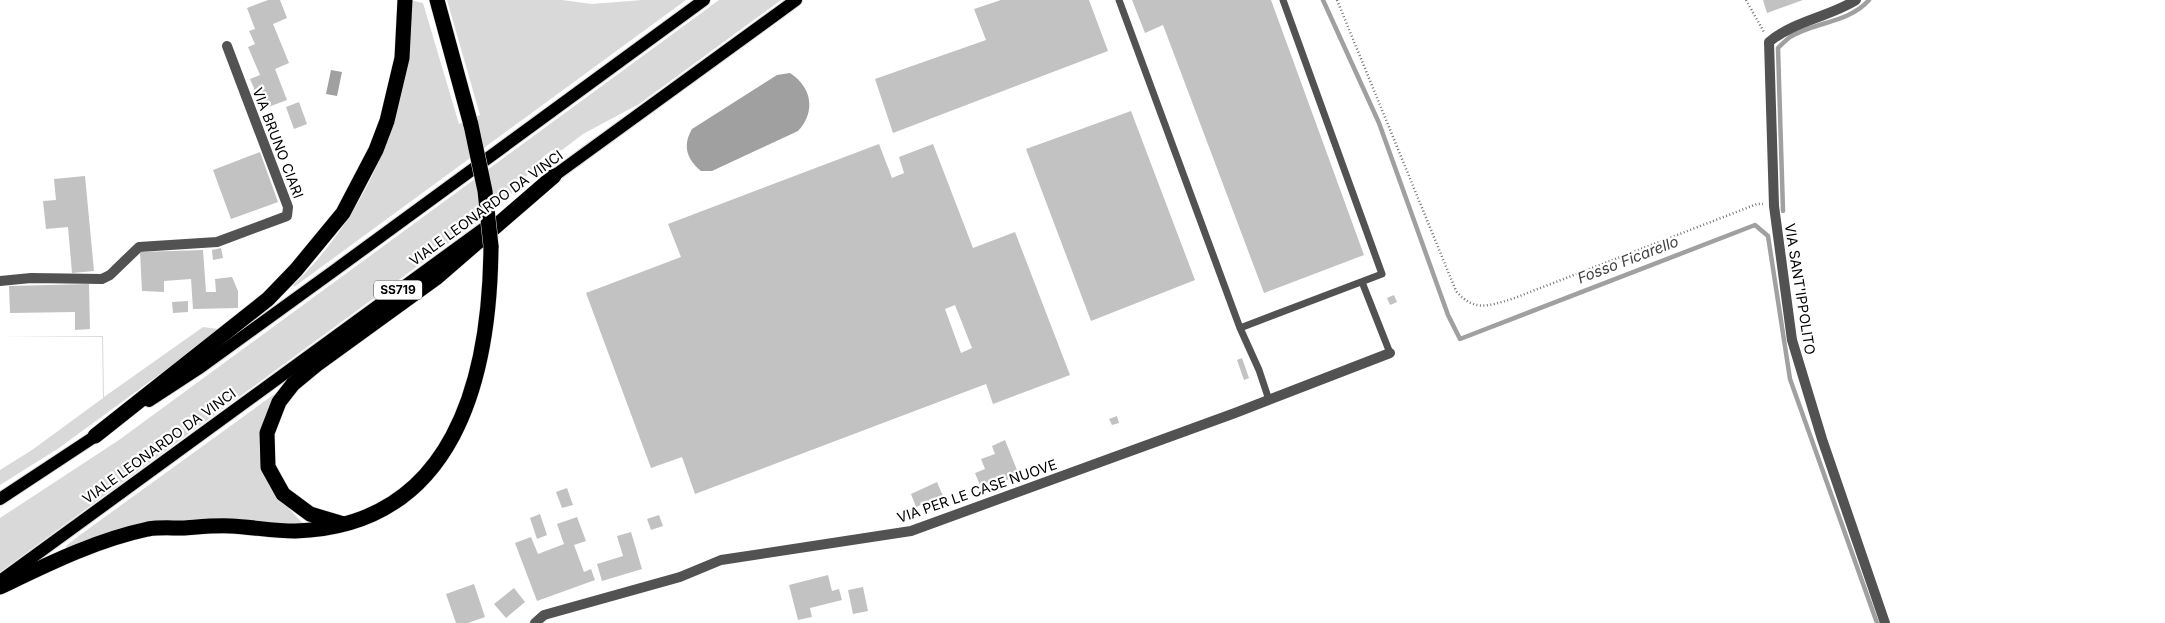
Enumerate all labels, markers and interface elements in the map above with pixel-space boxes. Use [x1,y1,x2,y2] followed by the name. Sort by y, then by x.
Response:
[250,85,307,201] street label: VIA BRUNO CIARI
[406,146,566,269] street label: VIALE LEONARDO DA VINCI
[1782,222,1819,356] street label: VIA SANT'IPPOLITO
[1575,232,1681,288] water label: Fosso Ficarello
[374,280,422,300] road number: SS719
[79,384,239,507] street label: VIALE LEONARDO DA VINCI
[895,455,1059,526] street label: VIA PER LE CASE NUOVE

